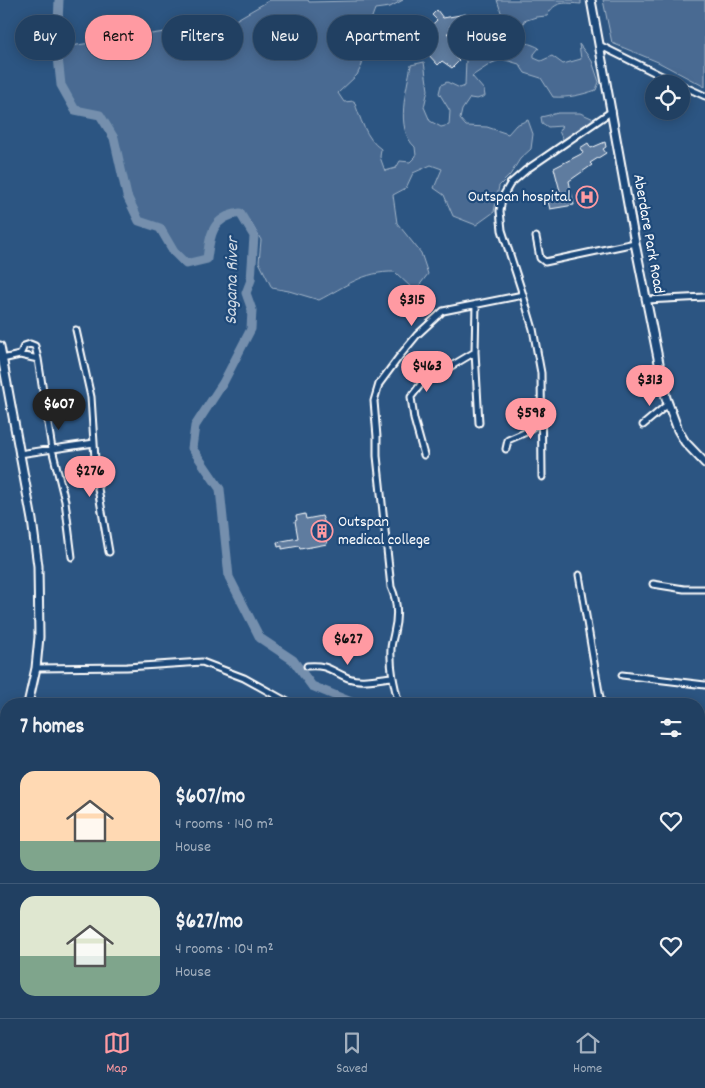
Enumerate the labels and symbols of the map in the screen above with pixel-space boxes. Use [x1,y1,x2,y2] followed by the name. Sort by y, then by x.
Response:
[626,172,670,296] street label: Aberdare Park Road
[575,185,599,209] hospital icon: Outspan hospital
[468,186,571,209] place label: Outspan hospital
[220,235,246,325] water label: Sagana River
[382,284,442,327] pin: $315
[397,350,457,393] pin: $463
[620,364,680,407] pin: $313
[29,388,89,431] pin: $607
[501,398,561,440] pin: $598
[60,456,120,498] pin: $276
[338,511,430,552] place label: Outspan medical college
[310,519,334,543] building icon: Outspan medical college
[318,624,378,666] pin: $627

